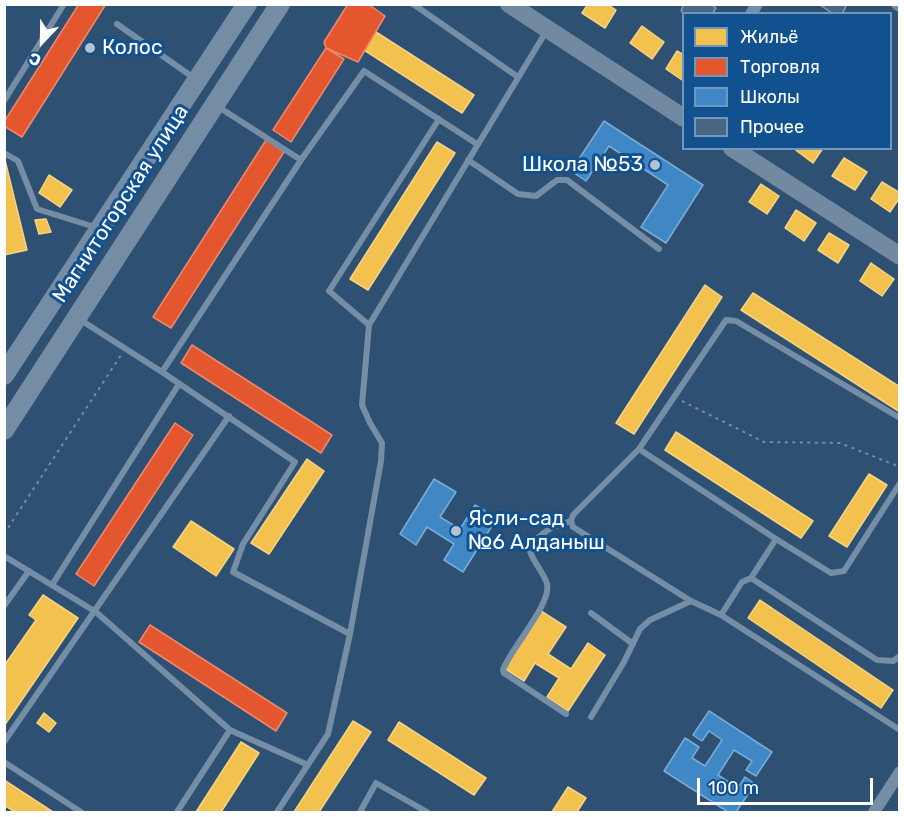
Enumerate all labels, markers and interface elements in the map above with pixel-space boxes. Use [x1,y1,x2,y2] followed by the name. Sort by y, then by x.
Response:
[12,12,72,72] north arrow
[682,12,892,150] legend
[740,26,798,48] text: Жильё
[102,35,162,61] place label: Колос
[83,41,97,55] marker: Колос
[26,48,44,70] text: С
[740,56,820,78] text: Торговля
[740,86,800,108] text: Школы
[48,100,194,308] street label: Магнитогорская улица
[740,116,804,138] text: Прочее
[522,152,643,178] place label: Школа №53
[648,158,662,172] marker: Школа №53
[468,506,605,556] place label: Ясли-сад №6 Алданыш
[449,524,463,538] marker: Ясли-сад №6 Алданыш
[700,766,876,804] scale bar
[708,777,759,799] text: 100 m

